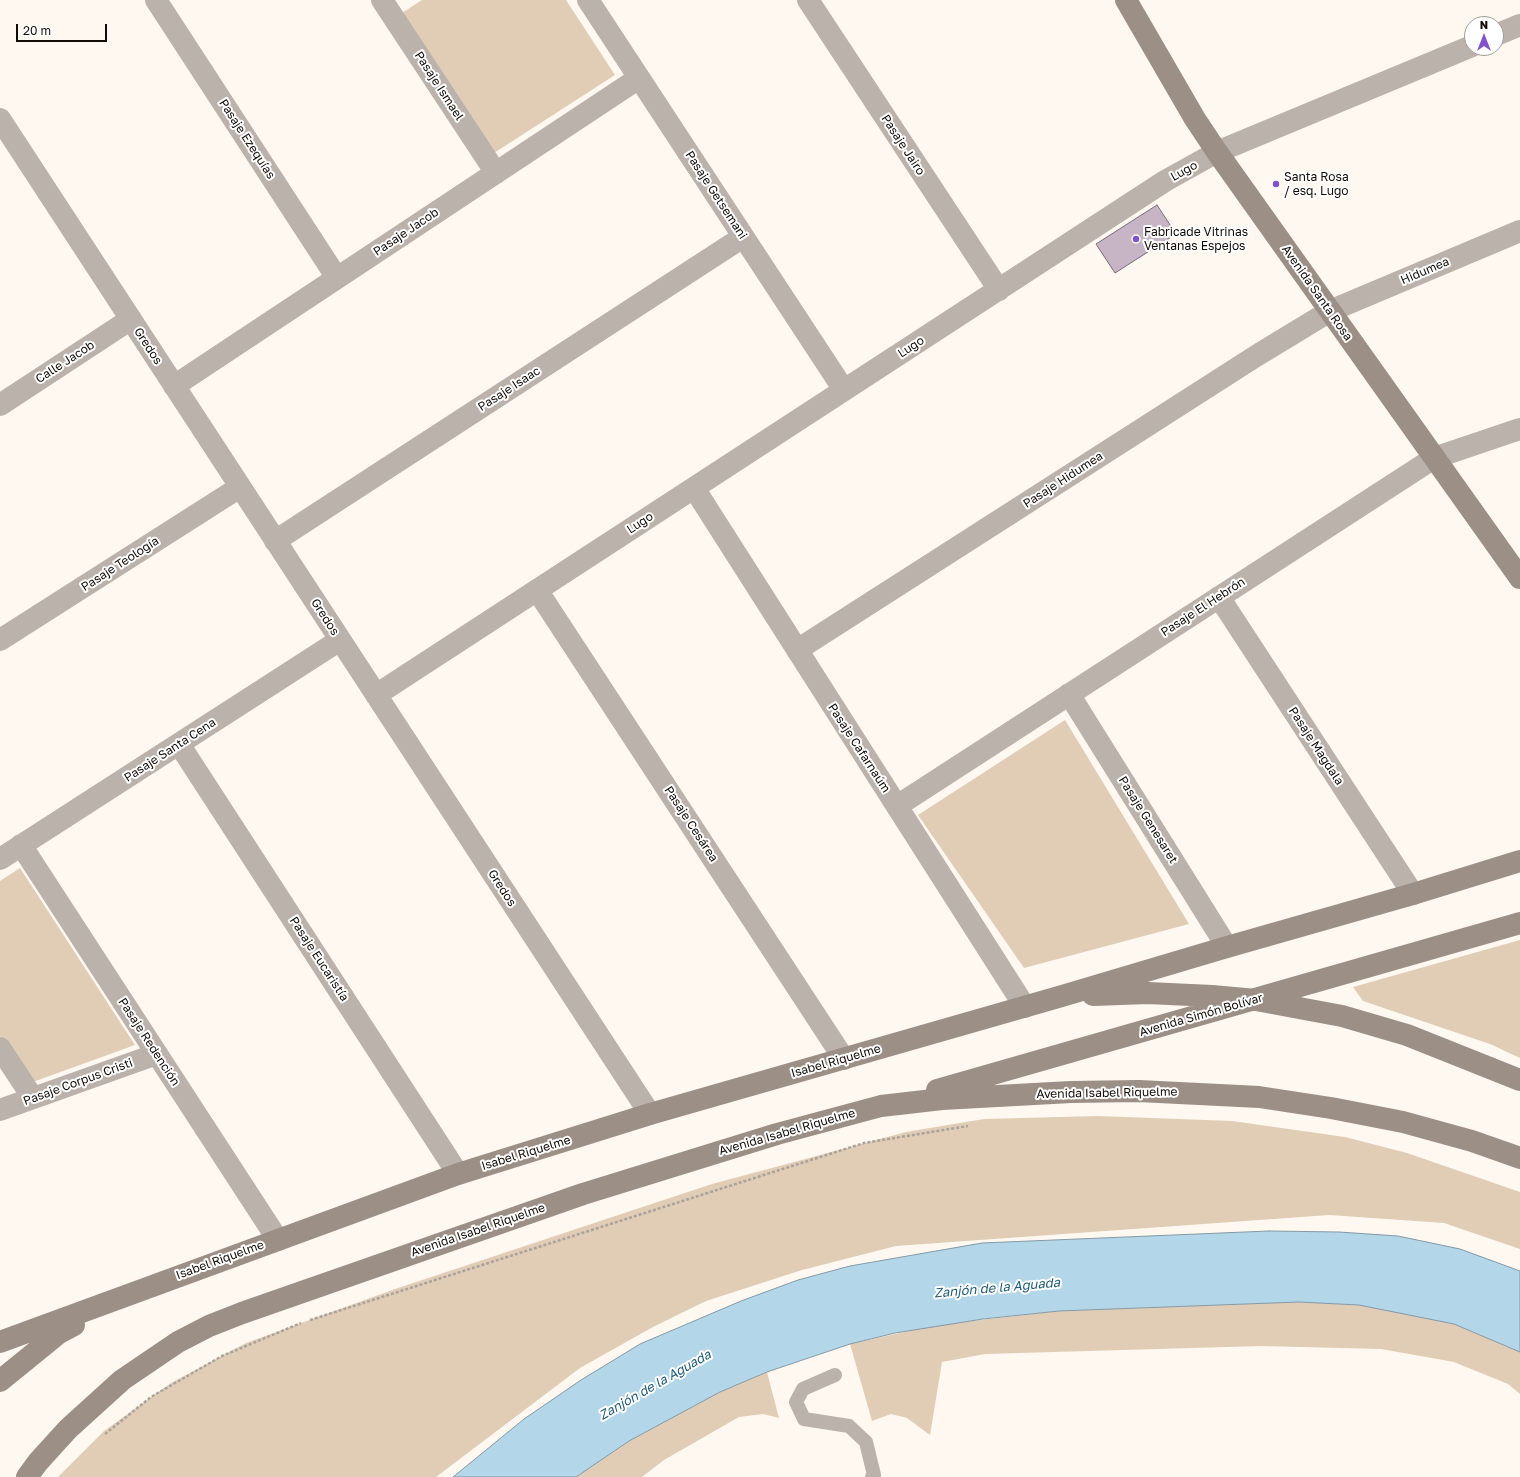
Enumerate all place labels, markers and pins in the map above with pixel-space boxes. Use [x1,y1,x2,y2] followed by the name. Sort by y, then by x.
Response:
[1284,170,1349,198] place label: Santa Rosa / esq. Lugo
[1271,179,1281,189] marker: Santa Rosa / esq. Lugo
[1144,225,1248,253] place label: Fabricade Vitrinas Ventanas Espejos
[1131,234,1141,244] marker: Fabricade Vitrinas Ventanas Espejos

